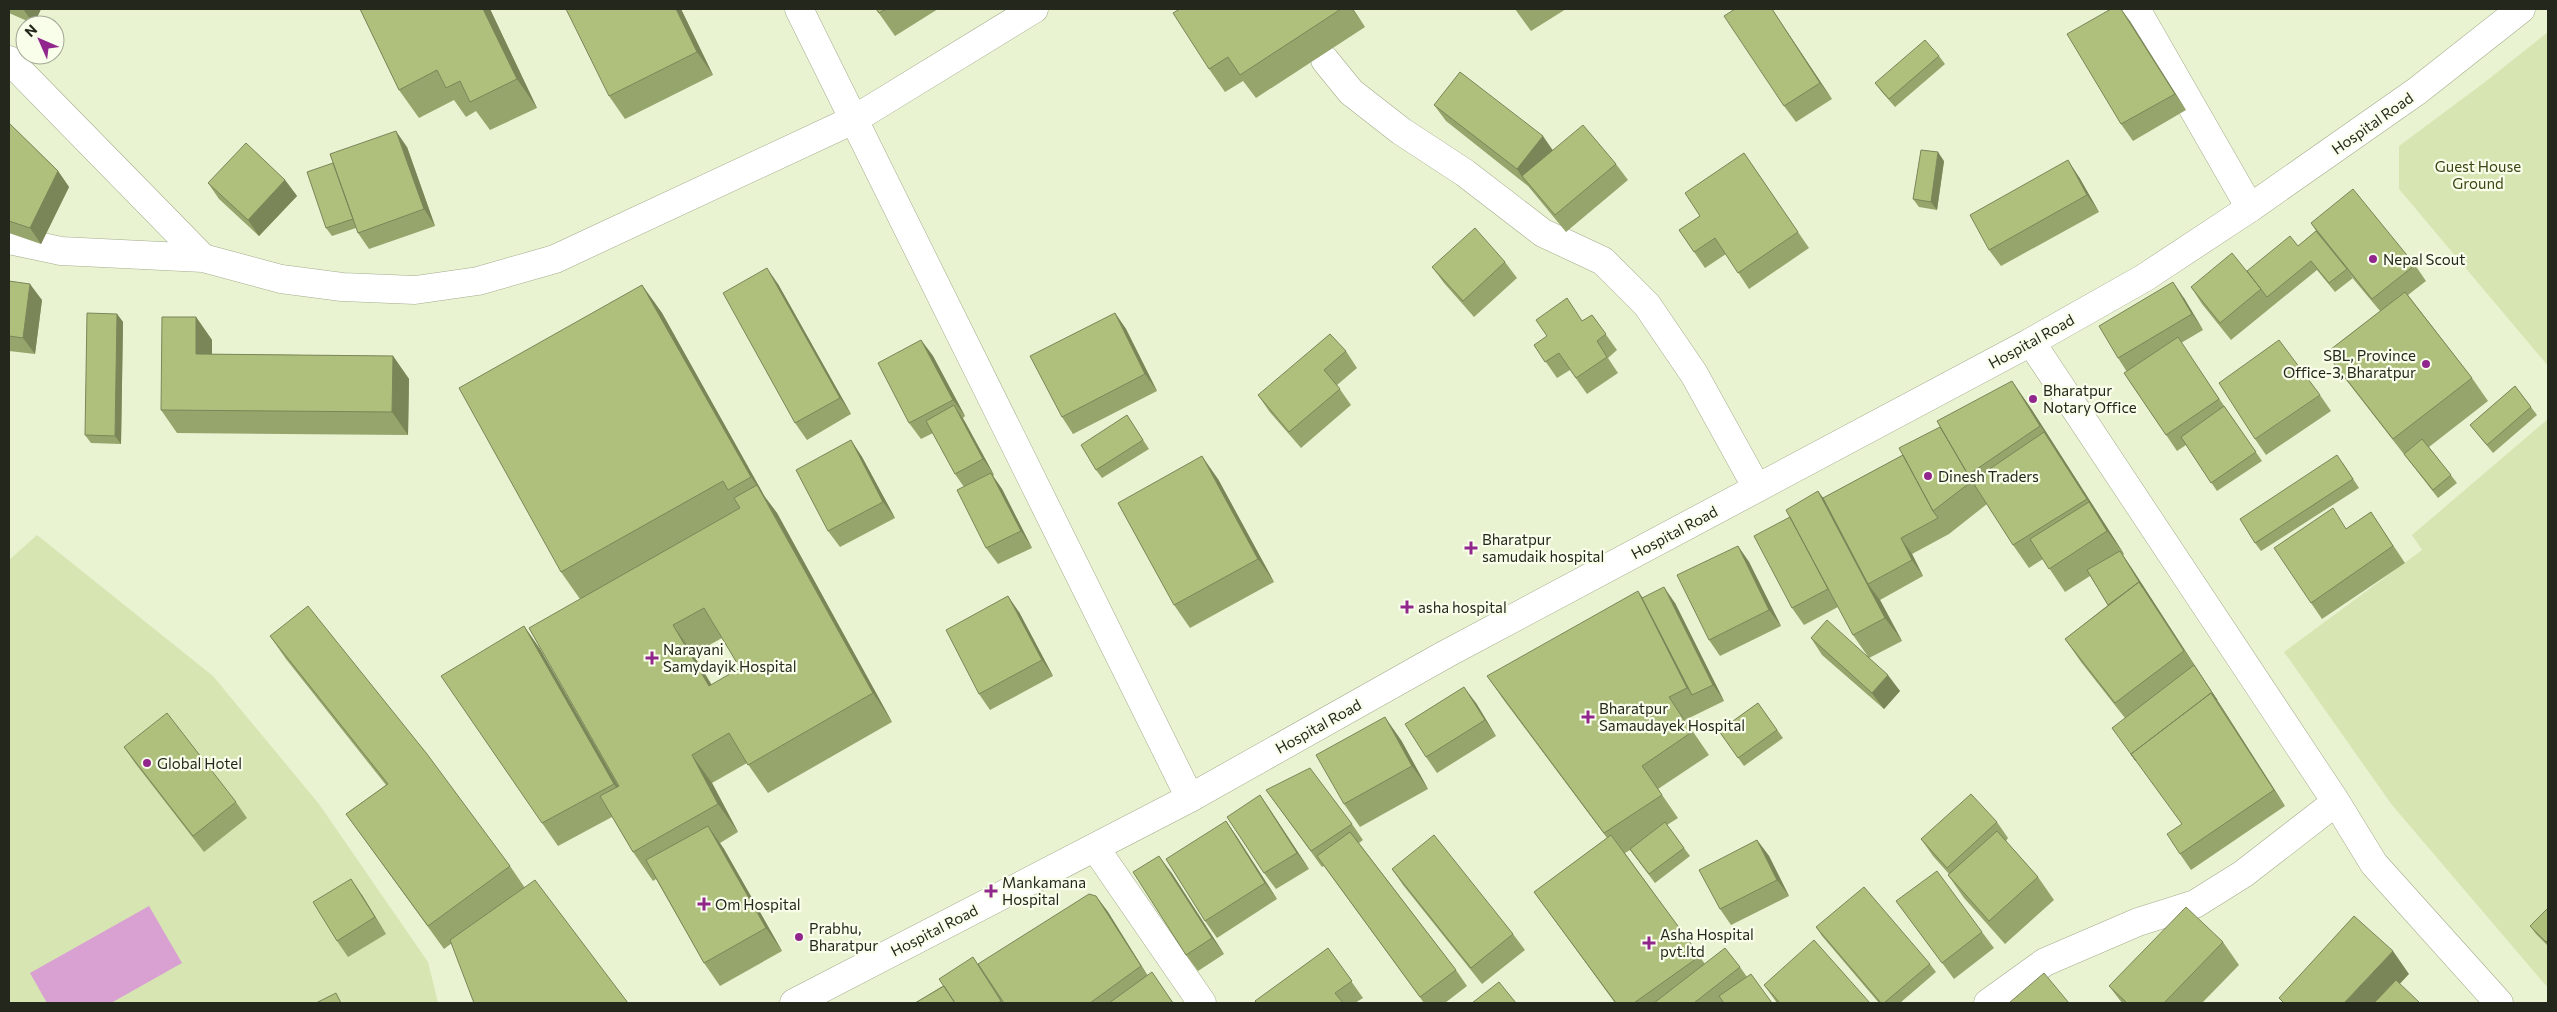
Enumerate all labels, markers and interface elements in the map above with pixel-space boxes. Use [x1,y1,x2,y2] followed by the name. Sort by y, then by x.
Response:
[15,15,65,65] north arrow
[21,21,40,40] text: N
[2328,88,2416,158] street label: Hospital Road
[2435,157,2521,192] park label: Guest House Ground
[2383,250,2465,268] place label: Nepal Scout
[2367,253,2379,265] marker: Nepal Scout
[1985,310,2077,372] street label: Hospital Road
[2283,346,2416,381] place label: SBL, Province Office-3, Bharatpur
[2420,358,2432,370] marker: SBL, Province Office-3, Bharatpur
[2043,381,2137,416] place label: Bharatpur Notary Office
[2027,393,2039,405] marker: Bharatpur Notary Office
[1938,467,2039,485] place label: Dinesh Traders
[1922,470,1934,482] marker: Dinesh Traders
[1628,502,1720,562] street label: Hospital Road
[1482,530,1604,565] place label: Bharatpur samudaik hospital
[1464,541,1478,555] marker: Bharatpur samudaik hospital
[1418,598,1507,616] place label: asha hospital
[1400,600,1414,614] marker: asha hospital
[663,640,797,675] place label: Narayani Samydayik Hospital
[645,651,659,665] marker: Narayani Samydayik Hospital
[1272,695,1364,757] street label: Hospital Road
[1599,699,1745,734] place label: Bharatpur Samaudayek Hospital
[1581,710,1595,724] marker: Bharatpur Samaudayek Hospital
[157,754,242,772] place label: Global Hotel
[141,757,153,769] marker: Global Hotel
[1002,873,1086,908] place label: Mankamana Hospital
[984,884,998,898] marker: Mankamana Hospital
[715,895,801,913] place label: Om Hospital
[697,897,711,911] marker: Om Hospital
[887,900,981,960] street label: Hospital Road
[809,919,878,954] place label: Prabhu, Bharatpur
[1660,925,1754,960] place label: Asha Hospital pvt.ltd
[793,931,805,943] marker: Prabhu, Bharatpur
[1642,936,1656,950] marker: Asha Hospital pvt.ltd

